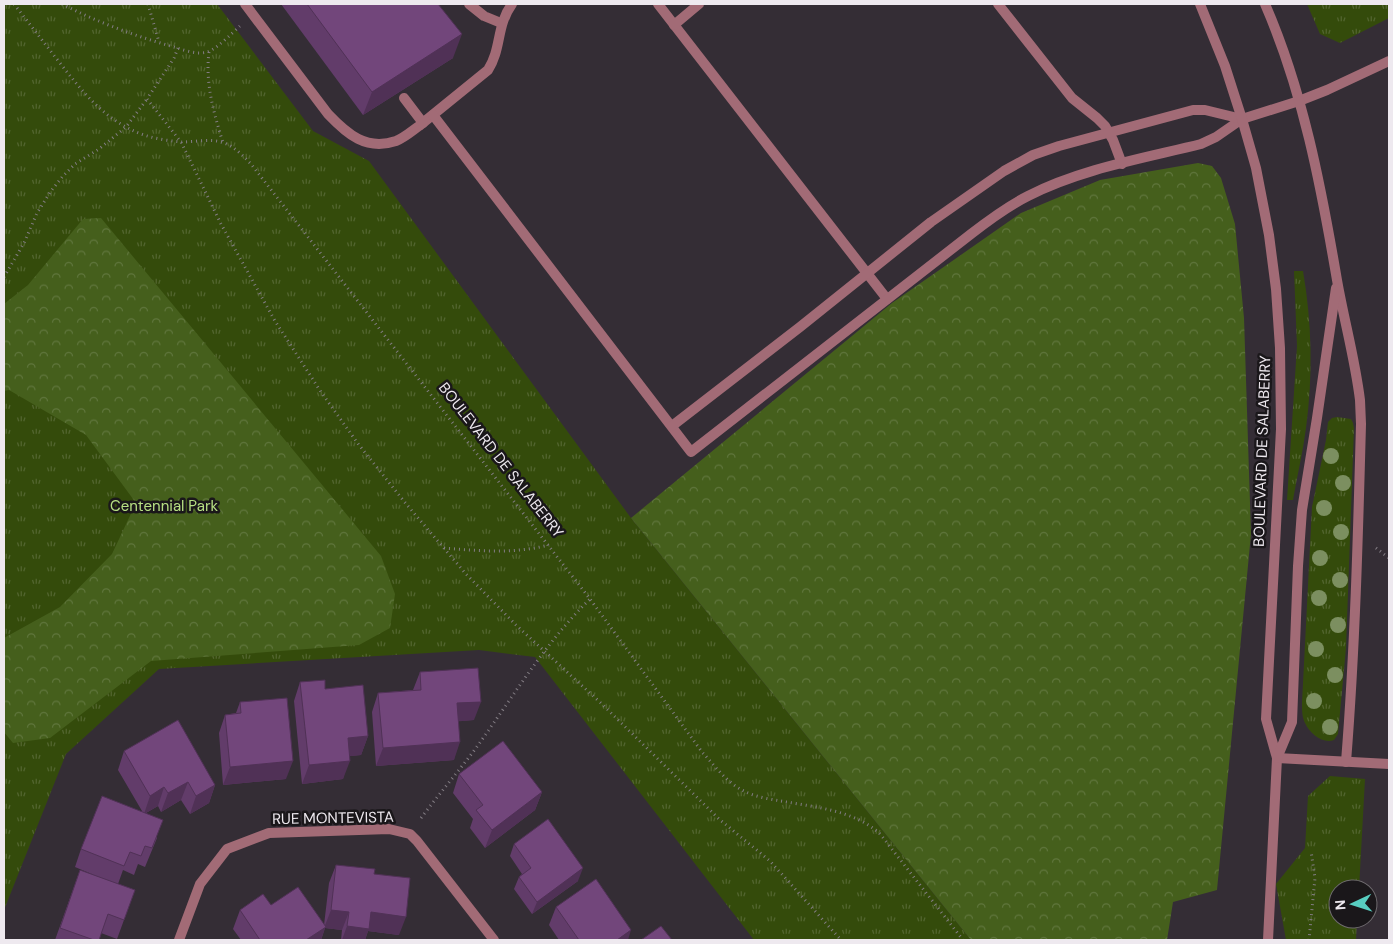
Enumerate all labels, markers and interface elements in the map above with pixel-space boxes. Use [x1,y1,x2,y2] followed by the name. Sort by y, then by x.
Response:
[1249,355,1275,547] street label: BOULEVARD DE SALABERRY
[434,378,568,542] street label: BOULEVARD DE SALABERRY
[110,496,218,516] park label: Centennial Park
[272,807,394,829] street label: RUE MONTEVISTA
[1328,879,1378,929] north arrow
[1331,899,1349,911] text: N

